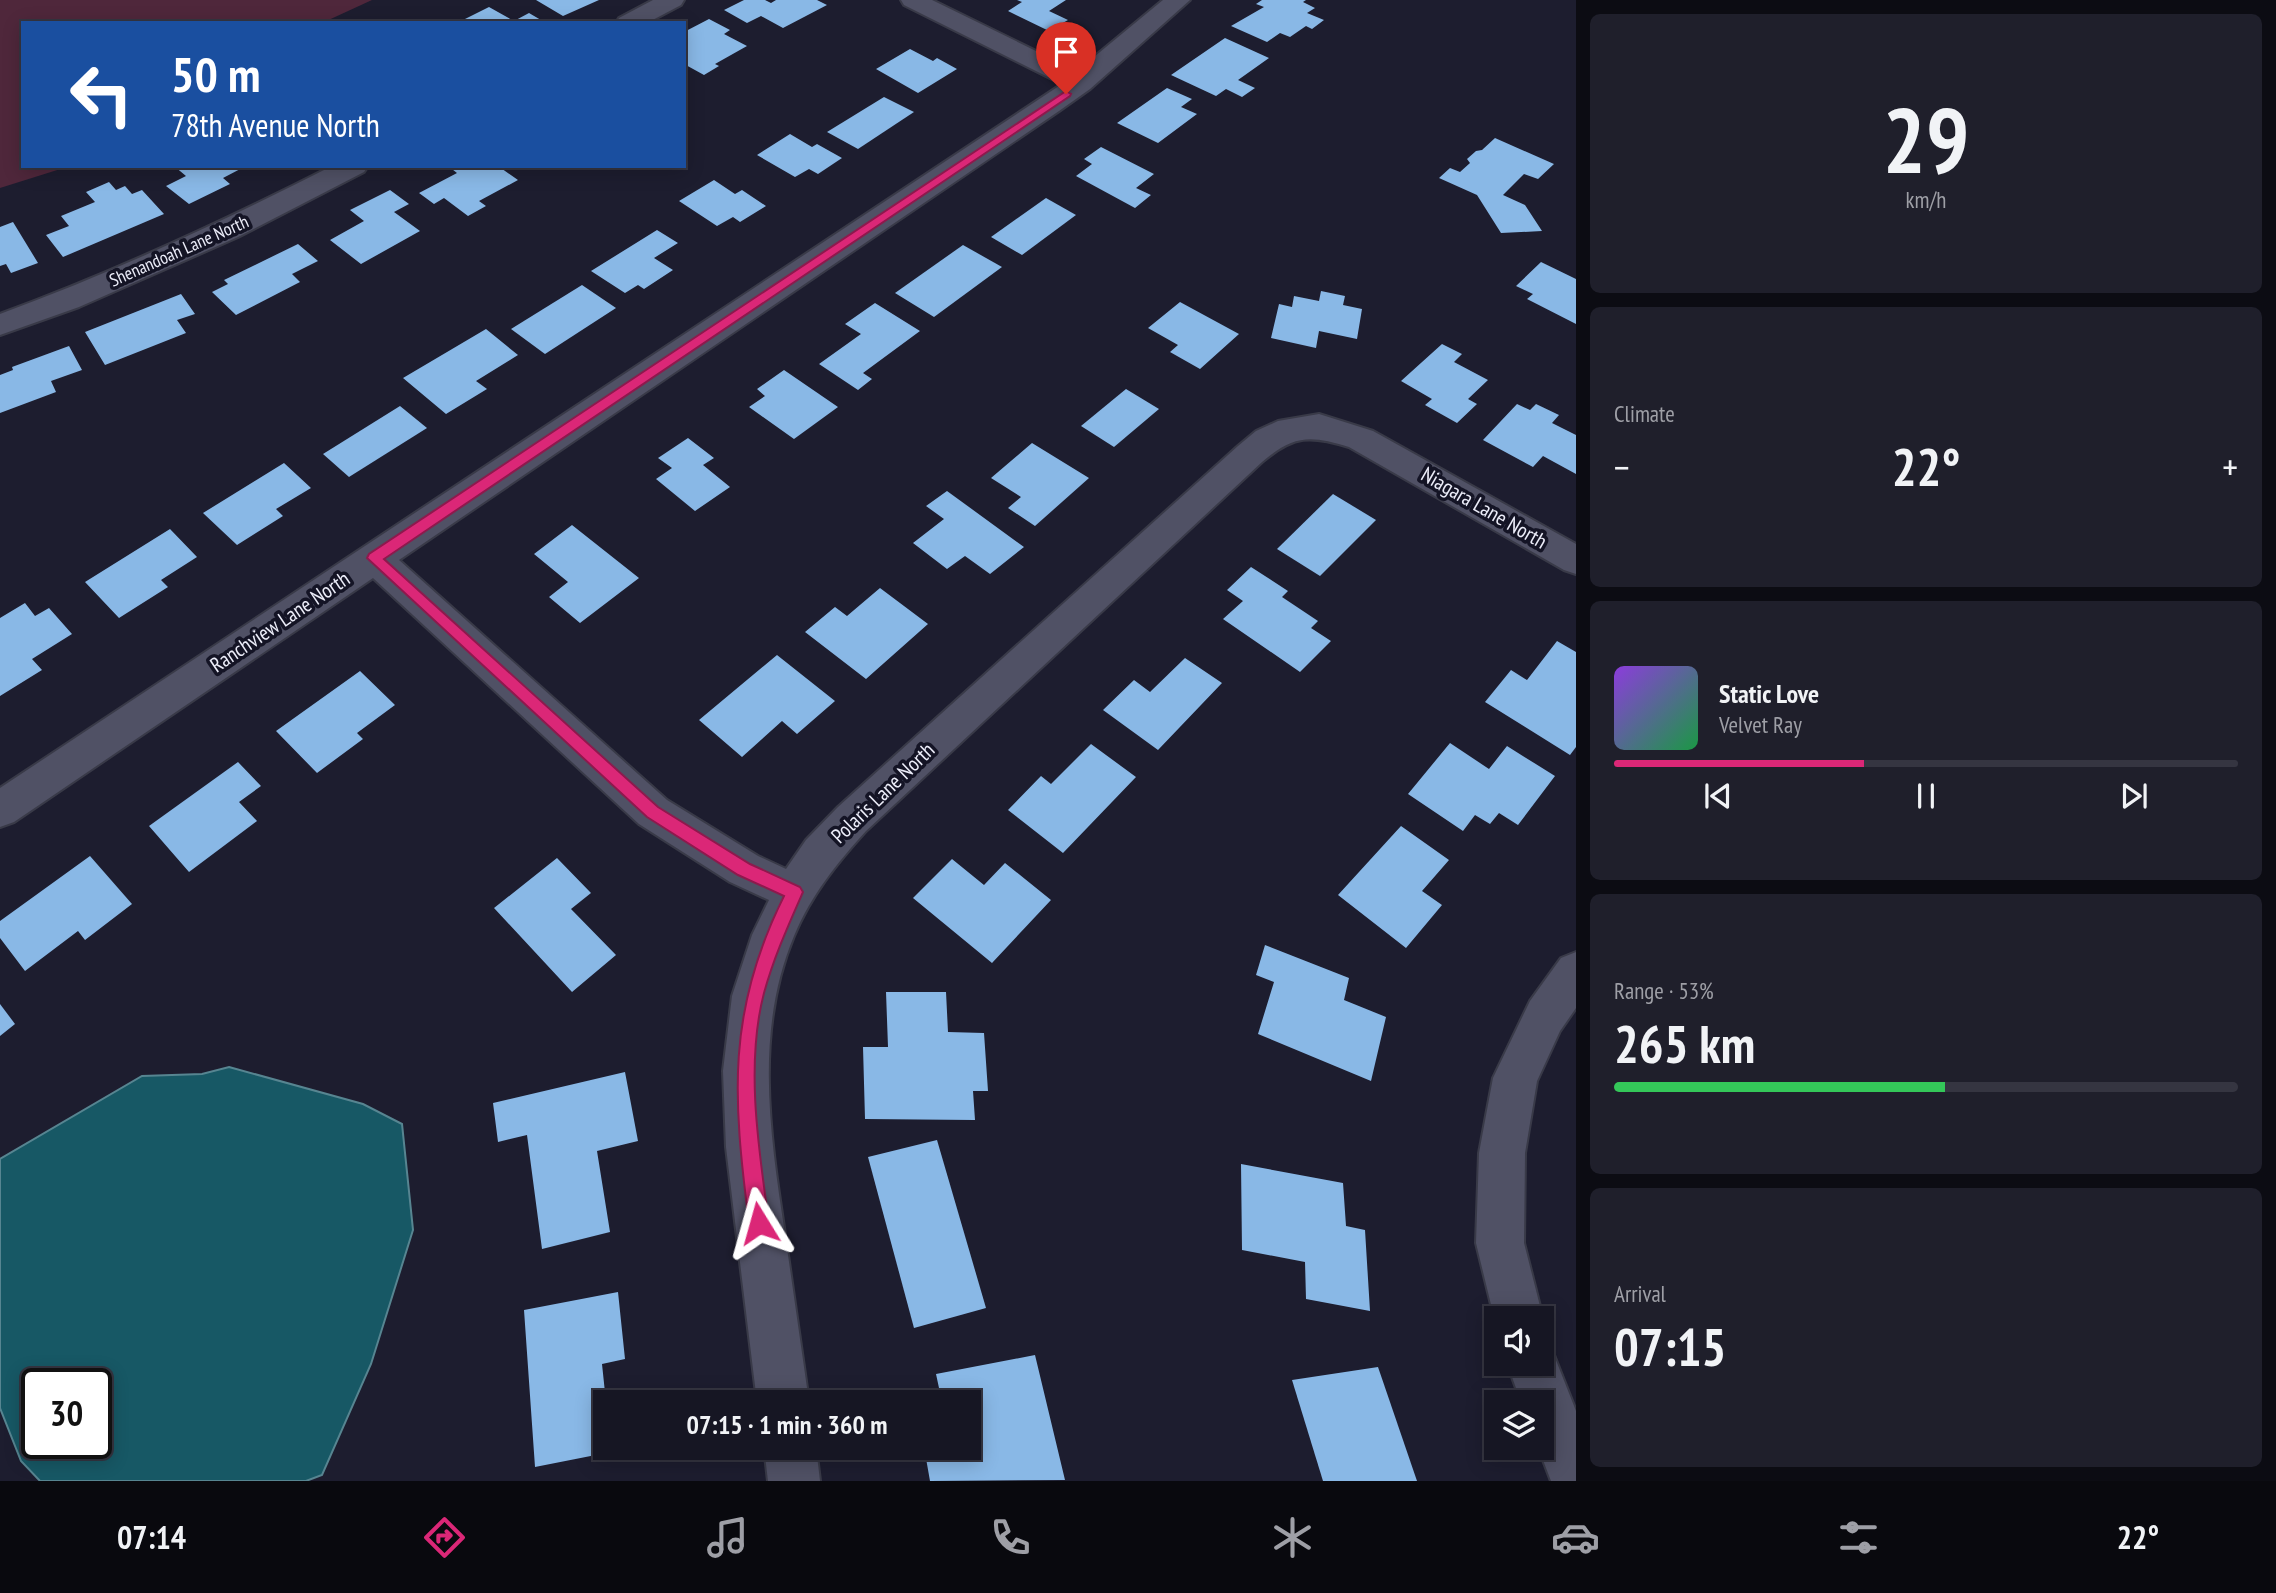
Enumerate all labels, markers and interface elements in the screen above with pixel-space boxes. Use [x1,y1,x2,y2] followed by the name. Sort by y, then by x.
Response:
[1036,22,1096,94] pin
[1047,33,1085,71] icon: arrive
[171,42,260,106] text: 50 m
[56,49,147,140] icon: left
[1883,80,1970,198] text: 29
[171,104,380,146] text: 78th Avenue North
[1906,185,1946,214] text: km/h
[106,210,252,292] street label: Shenandoah Lane North
[1614,399,1675,428] text: Climate
[1892,433,1960,500] text: 22°
[1614,442,1630,491] text: −
[2222,442,2238,491] text: +
[1416,461,1552,555] street label: Niagara Lane North
[205,565,355,678] street label: Ranchview Lane North
[1719,677,1819,710] text: Static Love
[1719,710,1802,739] text: Velvet Ray
[825,736,940,849] street label: Polaris Lane North
[1699,777,1737,815] icon: previous
[1907,777,1945,815] icon: pause
[2115,777,2153,815] icon: next
[1614,976,1714,1005] text: Range · 53%
[1614,1010,1755,1077] text: 265 km
[722,1186,796,1260] position arrow
[1614,1279,1666,1308] text: Arrival
[1484,1306,1554,1460] map controls
[1484,1306,1554,1376] button: sound
[1614,1313,1726,1380] text: 07:15
[21,1368,112,1459] speed limit sign: 30
[1484,1390,1554,1460] button: layers
[687,1408,887,1441] text: 07:15 · 1 min · 360 m
[420,1513,469,1562] icon: directions
[703,1513,752,1562] icon: music
[986,1513,1035,1562] icon: phone
[1268,1513,1317,1562] icon: climate
[1551,1513,1600,1562] icon: car
[1834,1513,1883,1562] icon: filters
[117,1516,186,1558] text: 07:14
[2117,1516,2159,1558] text: 22°

